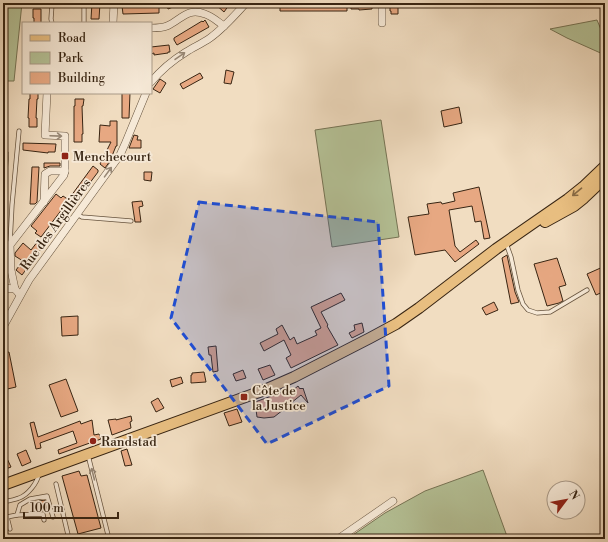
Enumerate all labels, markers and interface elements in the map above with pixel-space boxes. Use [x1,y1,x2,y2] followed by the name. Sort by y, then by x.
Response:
[22,22,152,94] legend
[58,31,86,46] text: Road
[58,51,84,66] text: Park
[174,52,185,60] one-way arrow
[57,71,106,86] text: Building
[49,132,62,139] one-way arrow
[73,149,152,165] place label: Menchecourt
[60,151,70,161] marker: Menchecourt
[104,167,112,178] one-way arrow
[17,175,95,274] street label: Rue des Argillières
[571,188,582,197] one-way arrow
[252,383,306,414] place label: Côte de la Justice
[239,392,249,402] marker: Côte de la Justice
[101,434,157,450] place label: Randstad
[88,436,98,446] marker: Randstad
[88,468,96,481] one-way arrow
[546,480,586,520] north arrow
[565,488,582,503] text: N
[24,494,118,520] scale bar
[30,501,64,516] text: 100 m

